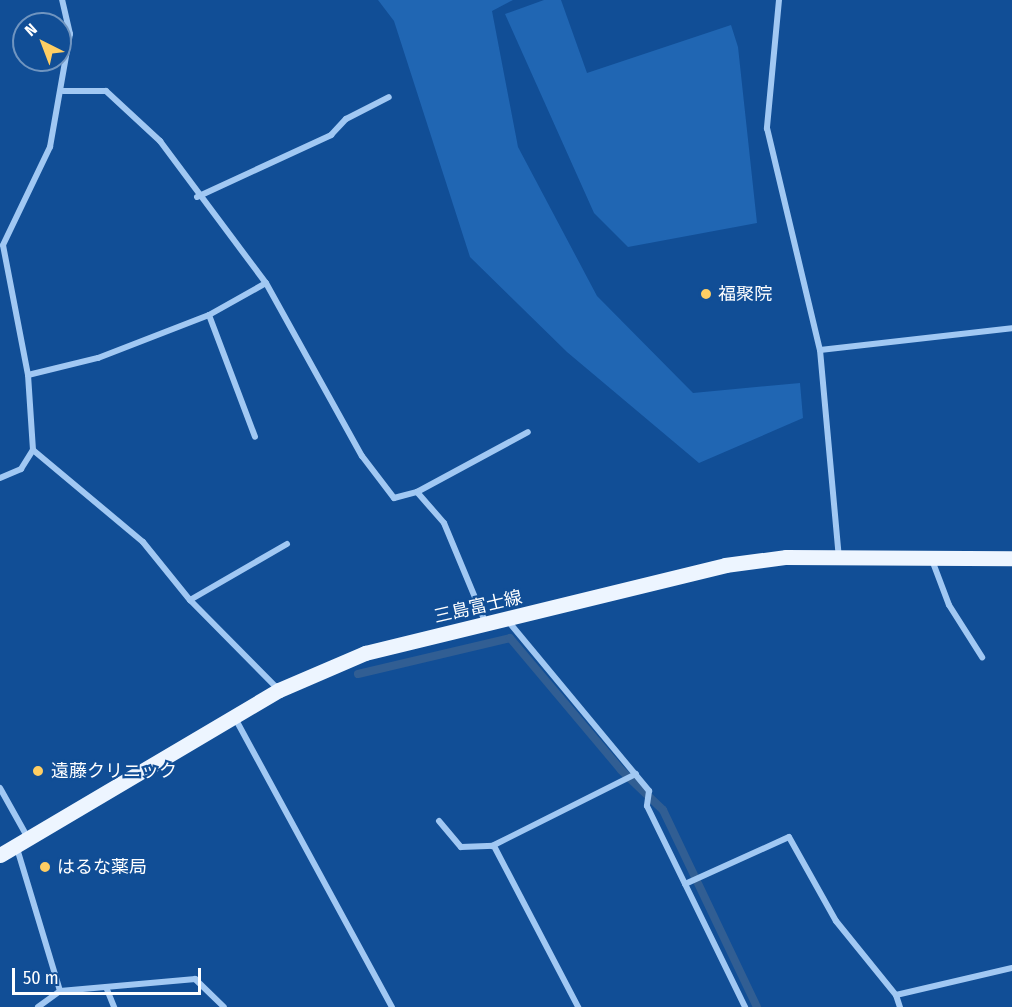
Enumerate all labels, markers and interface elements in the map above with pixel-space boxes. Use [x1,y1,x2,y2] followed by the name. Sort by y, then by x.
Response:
[12,12,72,72] north arrow
[21,19,41,40] text: N
[718,283,772,305] place label: 福聚院
[699,287,713,301] marker: 福聚院
[432,586,524,628] street label: 三島富士線
[51,760,177,782] place label: 遠藤クリニック
[29,762,47,780] marker: 遠藤クリニック
[57,856,147,878] place label: はるな薬局
[38,860,52,874] marker: はるな薬局
[15,956,204,994] scale bar
[23,967,59,989] text: 50 m

